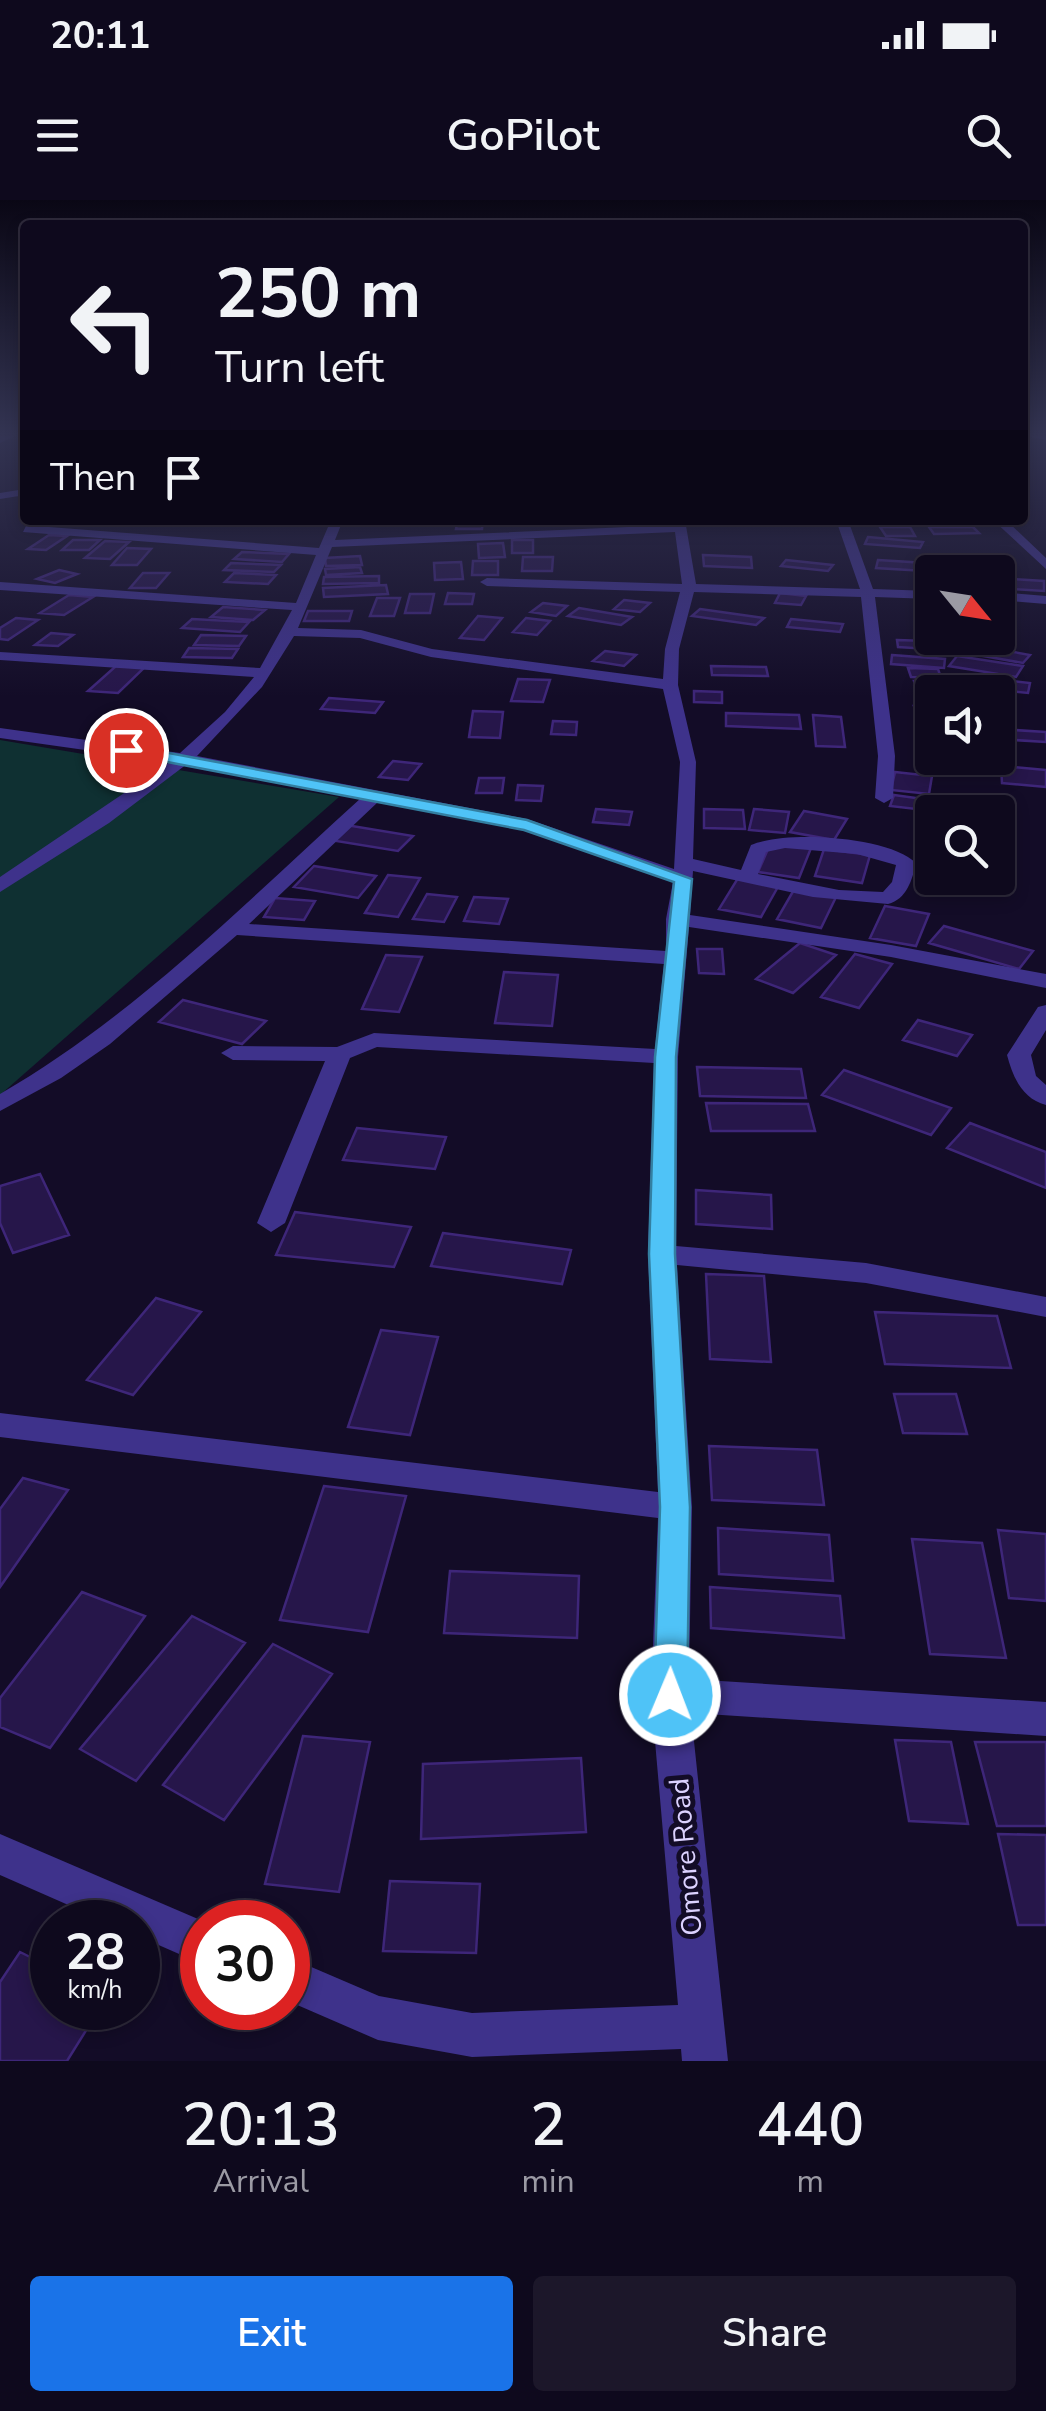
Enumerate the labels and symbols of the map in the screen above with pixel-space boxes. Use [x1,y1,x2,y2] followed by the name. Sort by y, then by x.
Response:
[915,555,1015,655] north arrow
[84,708,169,793] pin
[618,1643,722,1747] position arrow
[660,1777,712,1937] street label: Omore Road
[180,1900,310,2030] speed limit sign: 30

